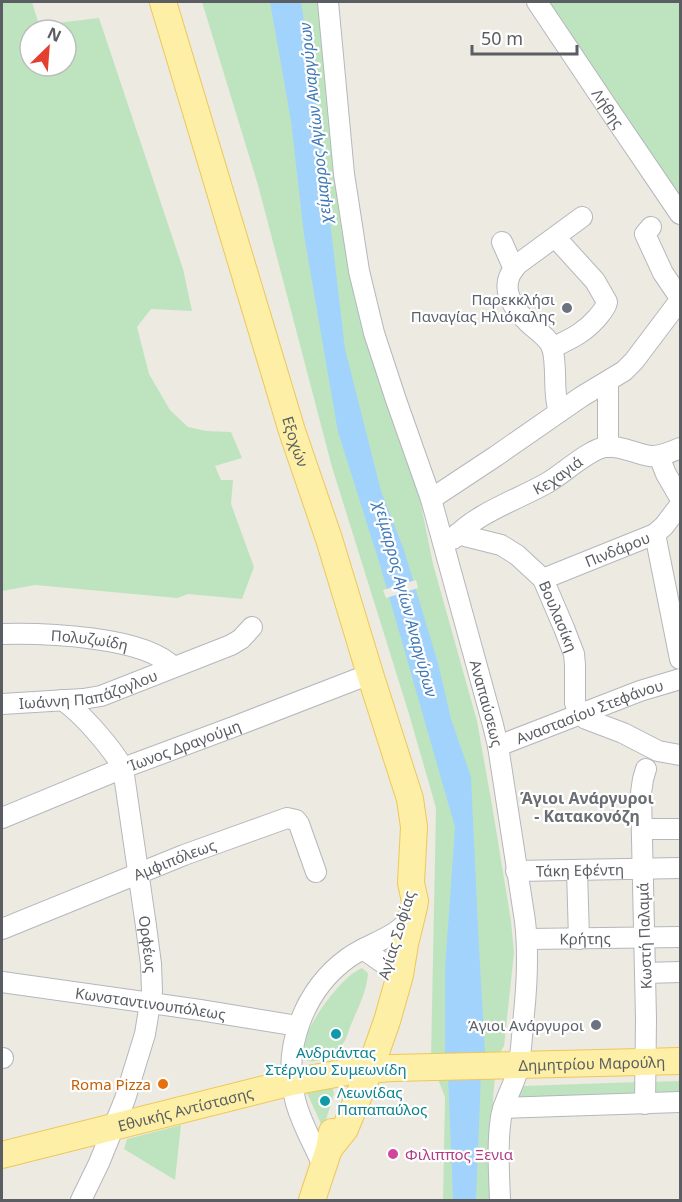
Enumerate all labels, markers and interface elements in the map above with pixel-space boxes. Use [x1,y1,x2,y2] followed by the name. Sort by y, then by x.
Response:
[18,18,78,78] north arrow
[472,18,577,56] scale bar
[293,21,337,226] water label: χείμαρρος Αγίων Αναργύρων
[44,22,65,47] text: N
[481,26,523,50] text: 50 m
[588,85,629,132] street label: Λήθης
[411,289,555,326] place label: Παρεκκλήσι Παναγίας Ηλιόκαλης
[560,301,574,315] marker: Παρεκκλήσι Παναγίας Ηλιόκαλης
[278,414,314,470] street label: Εξοχών
[529,451,587,499] street label: Κεχαγιά
[369,498,443,700] water label: χείμαρρος Αγίων Αναργύρων
[582,527,653,571] street label: Πινδάρου
[535,577,582,655] street label: Βουλασίκη
[50,625,130,655] street label: Πολυζωίδη
[466,658,508,749] street label: Αναπαύσεως
[18,665,160,713] street label: Ιωάννη Παπάζογλου
[513,675,666,748] street label: Αναστασίου Στεφάνου
[124,715,244,776] street label: Ίωνος Δραγούμη
[520,787,654,827] district label: Άγιοι Ανάργυροι - Κατακονόζη
[130,834,218,885] street label: Αμφιπόλεως
[536,859,624,881] street label: Τάκη Εφέντη
[632,882,656,990] street label: Κωστή Παλαμά
[373,888,419,982] street label: Αγίας Σοφίας
[135,914,161,973] street label: Ορφέως
[559,928,611,949] street label: Κρήτης
[74,982,227,1024] street label: Κωνσταντινουπόλεως
[468,1015,584,1035] place label: Άγιοι Ανάργυροι
[589,1018,603,1032] marker: Άγιοι Ανάργυροι
[329,1027,343,1041] marker: Ανδριάντας Στέργιου Συμεωνίδη
[265,1042,407,1079] place label: Ανδριάντας Στέργιου Συμεωνίδη
[518,1051,665,1075] street label: Δημητρίου Μαρούλη
[71,1074,151,1094] place label: Roma Pizza
[156,1077,170,1091] marker: Roma Pizza
[115,1082,255,1136] street label: Εθνικής Αντίστασης
[337,1082,427,1119] place label: Λεωνίδας Παπαπαύλος
[318,1094,332,1108] marker: Λεωνίδας Παπαπαύλος
[405,1144,514,1164] place label: Φιλιππος Ξενια
[386,1147,400,1161] marker: Φιλιππος Ξενια

